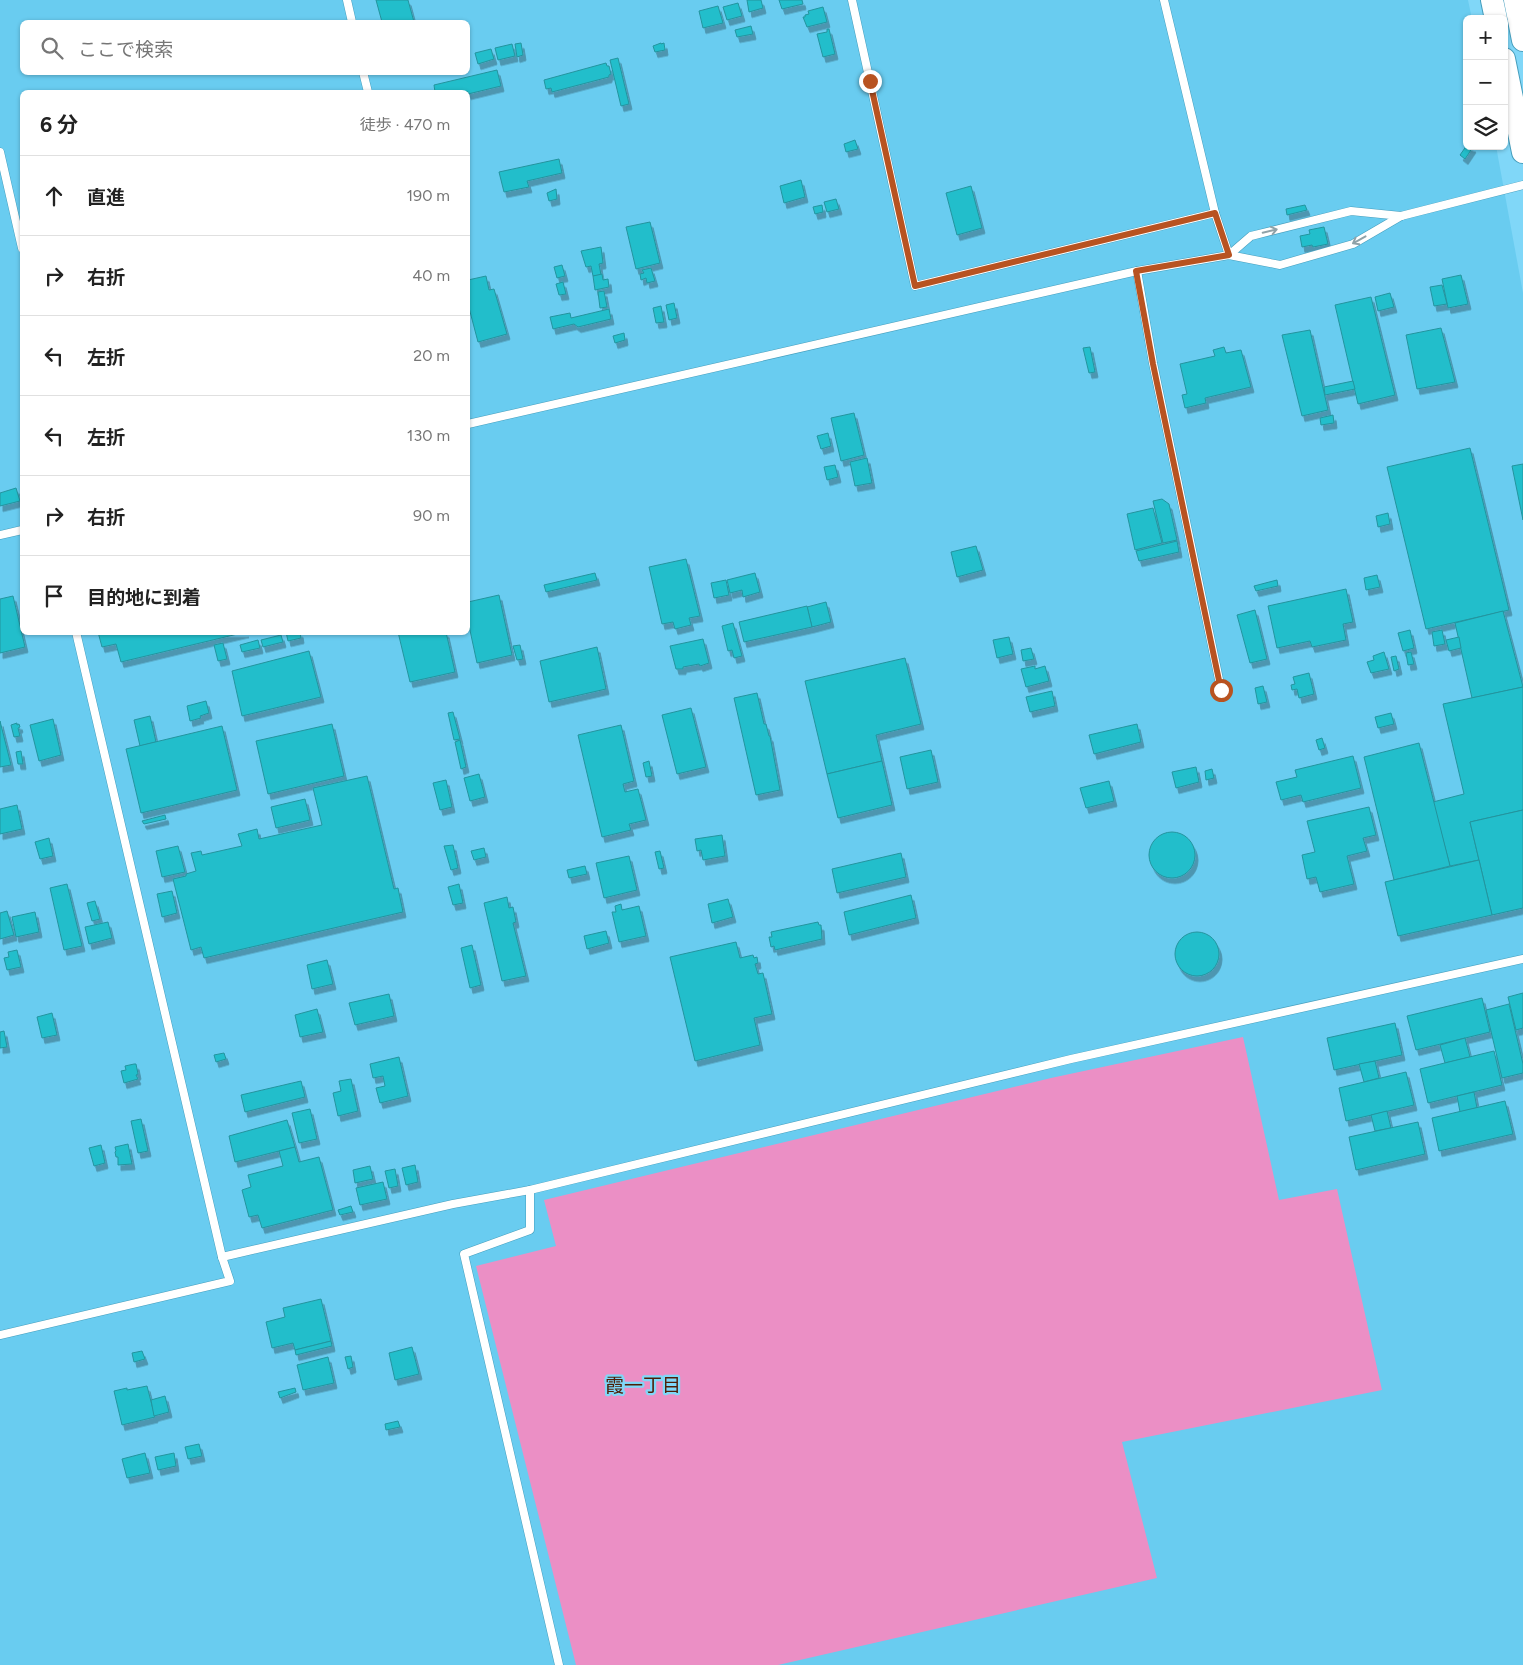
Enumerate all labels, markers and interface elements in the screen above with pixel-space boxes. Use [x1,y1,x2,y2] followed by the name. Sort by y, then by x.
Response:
[1463,15,1508,150] map controls
[1463,15,1508,60] button: +
[20,20,470,75] search box
[38,34,66,62] icon: search
[78,38,173,61] text: ここで検索
[1463,60,1508,105] button: −
[859,70,882,93] route end
[1463,105,1508,150] button: layers
[40,112,78,137] text: 6 分
[360,115,450,134] text: 徒歩 · 470 m
[40,182,68,210] icon: ahead
[87,186,125,209] text: 直進
[407,186,450,205] text: 190 m
[1262,226,1278,236] one-way arrow
[1352,236,1366,246] one-way arrow
[40,262,68,290] icon: right
[87,266,125,289] text: 右折
[412,266,450,285] text: 40 m
[40,342,68,370] icon: left
[87,346,125,369] text: 左折
[413,346,450,365] text: 20 m
[40,422,68,450] icon: left
[87,426,125,449] text: 左折
[407,426,450,445] text: 130 m
[40,502,68,530] icon: right
[87,506,125,529] text: 右折
[413,506,450,525] text: 90 m
[40,582,68,610] icon: arrive
[87,586,201,609] text: 目的地に到着
[1210,679,1233,702] route start
[605,1374,681,1397] district label: 霞一丁目

